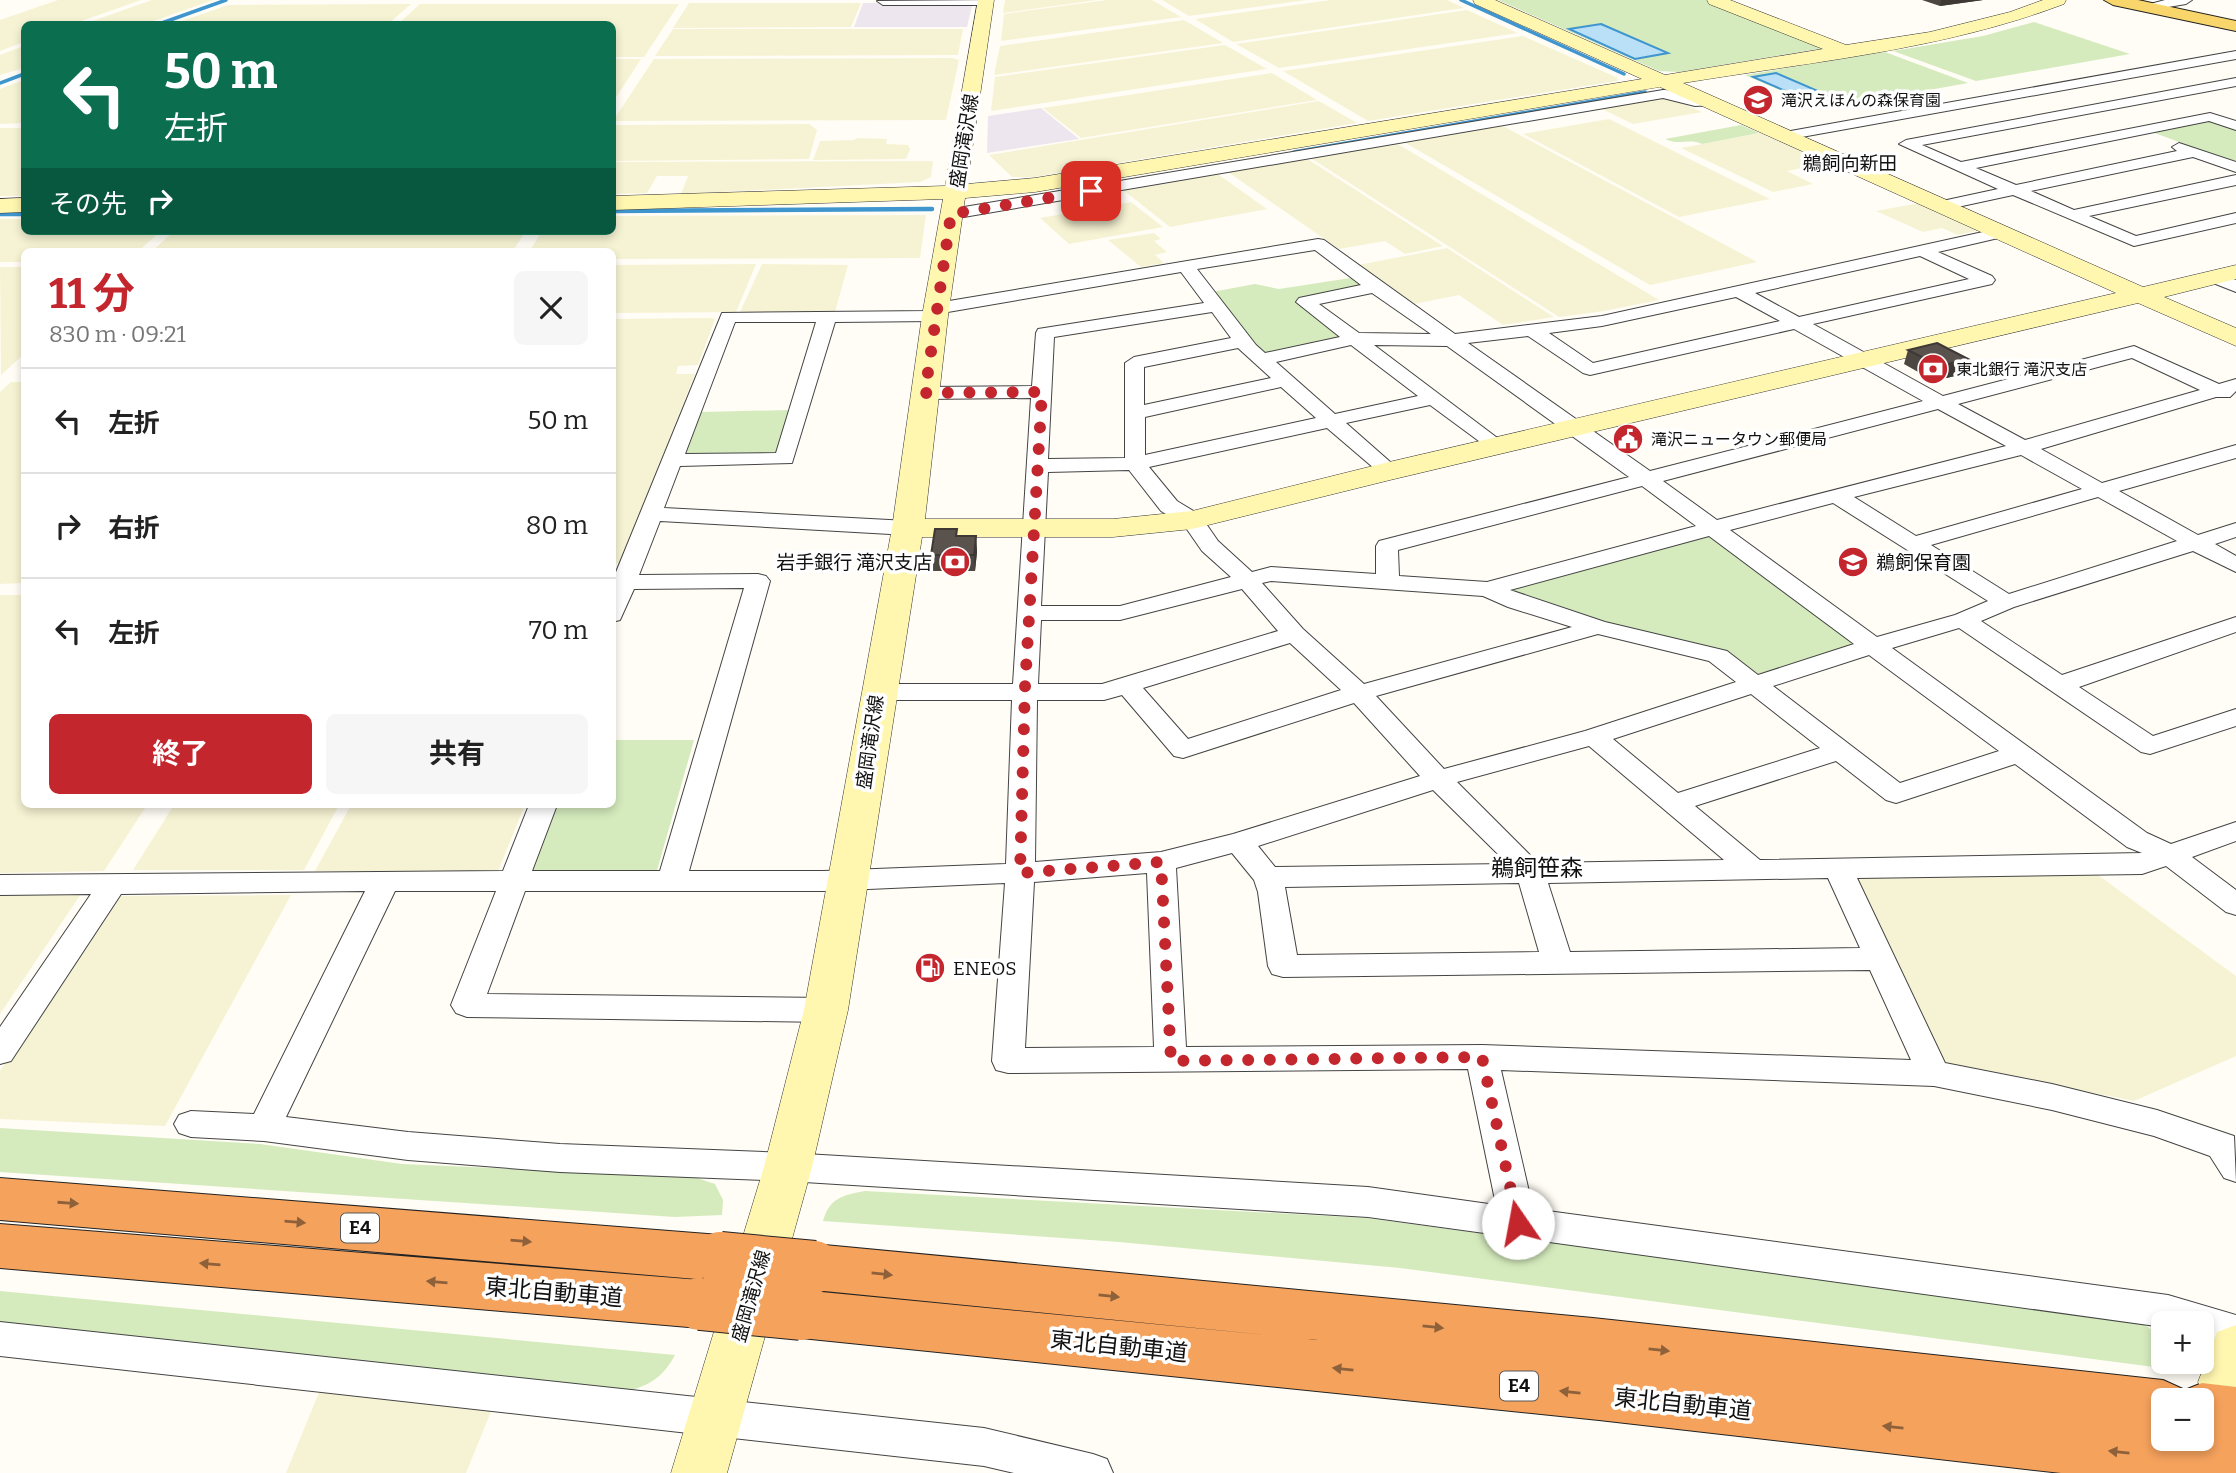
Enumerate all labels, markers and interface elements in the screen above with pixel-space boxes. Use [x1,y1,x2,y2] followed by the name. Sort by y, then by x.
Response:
[164,42,277,101] text: 50 m
[49,49,140,140] icon: left
[1741,83,1775,117] school or university icon: 滝沢えほんの森保育園
[1781,91,1941,110] place label: 滝沢えほんの森保育園
[945,92,983,190] street label: 盛岡滝沢線
[164,109,228,147] text: 左折
[1802,152,1898,175] district label: 鵜飼向新田
[1061,161,1121,221] pin
[1072,172,1110,210] icon: arrive
[141,182,179,220] icon: right
[49,189,127,220] text: その先
[49,269,135,319] text: 11 分
[514,271,588,345] button: close
[49,320,186,348] text: 830 m · 09:21
[1916,352,1950,386] bank icon: 東北銀行 滝沢支店
[1956,360,2087,379] place label: 東北銀行 滝沢支店
[49,402,87,440] icon: left
[527,405,588,436] text: 50 m
[108,408,160,439] text: 左折
[1611,422,1645,456] public building icon: 滝沢ニュータウン郵便局
[1651,430,1827,449] place label: 滝沢ニュータウン郵便局
[49,507,87,545] icon: right
[526,510,588,541] text: 80 m
[108,513,160,544] text: 右折
[938,545,972,579] bank icon: 岩手銀行 滝沢支店
[1836,545,1870,579] school or university icon: 鵜飼保育園
[776,551,932,574] place label: 岩手銀行 滝沢支店
[1876,551,1971,574] place label: 鵜飼保育園
[49,612,87,650] icon: left
[529,615,588,646] text: 70 m
[108,618,160,649] text: 左折
[852,693,888,791] street label: 盛岡滝沢線
[49,714,312,794] button: 終了
[326,714,588,794] button: 共有
[1491,854,1583,882] district label: 鵜飼笹森
[913,951,947,985] fuel station icon: ENEOS
[953,957,1017,980] place label: ENEOS
[1481,1186,1555,1260] position arrow
[57,1198,79,1209] one-way arrow
[341,1213,379,1242] road number: E4
[284,1217,306,1228] one-way arrow
[511,1236,533,1247] one-way arrow
[727,1247,775,1345] street label: 盛岡滝沢線
[199,1258,221,1269] one-way arrow
[871,1269,893,1280] one-way arrow
[484,1272,624,1312] street label: 東北自動車道
[426,1276,448,1287] one-way arrow
[1098,1291,1120,1302] one-way arrow
[2151,1311,2214,1451] map controls
[2151,1311,2214,1374] button: +
[1422,1322,1444,1333] one-way arrow
[1049,1325,1189,1367] street label: 東北自動車道
[1648,1345,1670,1356] one-way arrow
[1332,1363,1354,1374] one-way arrow
[1500,1372,1538,1400] road number: E4
[1613,1383,1753,1425] street label: 東北自動車道
[1559,1386,1581,1397] one-way arrow
[2151,1388,2214,1451] button: −
[1882,1421,1904,1432] one-way arrow
[2108,1446,2130,1457] one-way arrow

